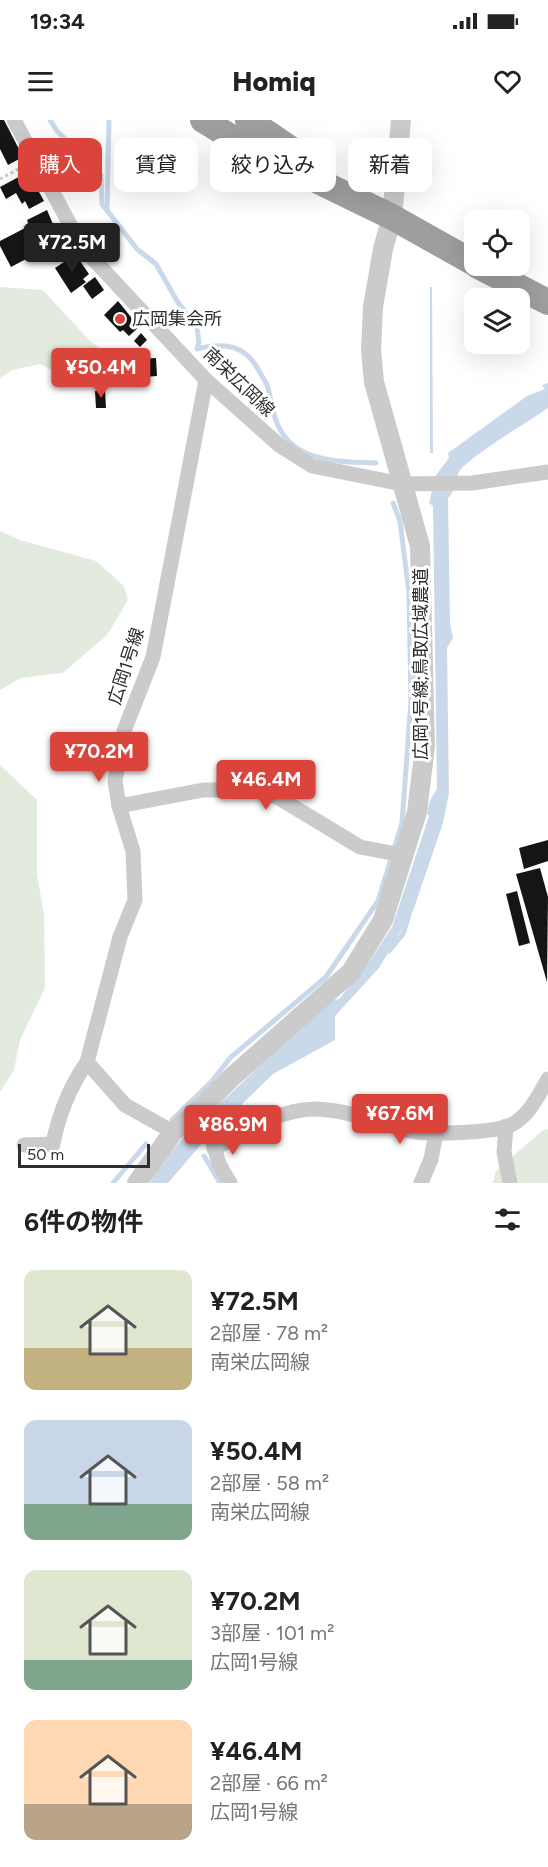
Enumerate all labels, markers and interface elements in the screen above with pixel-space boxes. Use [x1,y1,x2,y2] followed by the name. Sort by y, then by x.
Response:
[30,8,85,35] text: 19:34
[24,65,57,98] icon: menu
[232,65,316,98] text: Homiq
[491,65,524,98] icon: heart
[18,138,102,192] chip: 購入
[114,138,198,192] chip: 賃貸
[210,138,336,192] chip: 絞り込み
[348,138,432,192] chip: 新着
[464,210,530,354] map controls
[464,210,530,276] button: locate
[23,223,121,274] pin: ¥72.5M
[38,230,106,254] text: ¥72.5M
[464,288,530,354] button: layers
[132,308,222,330] place label: 広岡集会所
[113,312,127,326] marker: 広岡集会所
[199,343,279,421] street label: 南栄広岡線
[52,348,150,399] pin: ¥50.4M
[65,355,137,379] text: ¥50.4M
[410,568,432,760] street label: 広岡1号線;鳥取広域農道
[103,625,149,707] street label: 広岡1号線
[50,732,148,783] pin: ¥70.2M
[64,739,134,763] text: ¥70.2M
[217,760,315,811] pin: ¥46.4M
[231,767,301,791] text: ¥46.4M
[351,1094,449,1145] pin: ¥67.6M
[366,1101,434,1125] text: ¥67.6M
[184,1105,282,1156] pin: ¥86.9M
[198,1112,268,1136] text: ¥86.9M
[18,1141,150,1168] scale bar
[27,1145,64,1164] text: 50 m
[491,1203,524,1236] icon: filters
[24,1206,143,1238] text: 6件の物件
[210,1285,299,1317] text: ¥72.5M
[72,1294,144,1366] icon: home
[210,1321,328,1345] text: 2部屋 · 78 m²
[210,1350,310,1374] text: 南栄広岡線
[210,1435,303,1467] text: ¥50.4M
[72,1444,144,1516] icon: home
[210,1471,329,1495] text: 2部屋 · 58 m²
[210,1500,310,1524] text: 南栄広岡線
[210,1585,301,1617] text: ¥70.2M
[72,1594,144,1666] icon: home
[210,1621,334,1645] text: 3部屋 · 101 m²
[210,1650,298,1674] text: 広岡1号線
[210,1735,302,1767] text: ¥46.4M
[72,1744,144,1816] icon: home
[210,1771,328,1795] text: 2部屋 · 66 m²
[210,1800,298,1824] text: 広岡1号線

